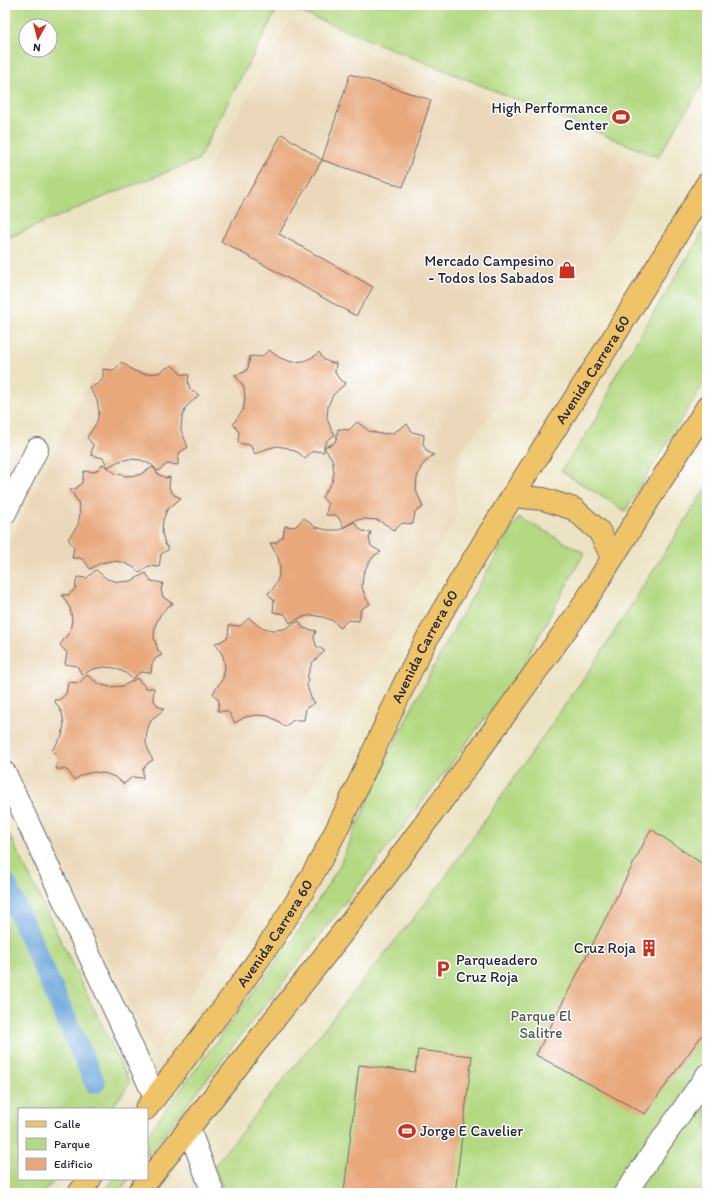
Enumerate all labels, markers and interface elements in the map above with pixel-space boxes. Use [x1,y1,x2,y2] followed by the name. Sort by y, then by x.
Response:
[18,18,58,58] north arrow
[32,41,41,54] text: N
[492,99,608,134] place label: High Performance Center
[611,107,631,127] sports icon: High Performance Center
[425,252,554,287] place label: Mercado Campesino - Todos los Sabados
[557,260,577,280] shop icon: Mercado Campesino - Todos los Sabados
[552,312,634,427] street label: Avenida Carrera 60
[388,587,462,706] street label: Avenida Carrera 60
[233,876,317,991] street label: Avenida Carrera 60
[639,938,659,958] building icon: Cruz Roja
[574,939,636,957] place label: Cruz Roja
[456,951,538,986] place label: Parqueadero Cruz Roja
[433,959,453,979] parking icon: Parqueadero Cruz Roja
[511,1007,572,1042] park label: Parque El Salitre
[18,1108,148,1180] legend
[54,1117,81,1131] text: Calle
[397,1121,417,1141] sports icon: Jorge E Cavelier
[420,1122,523,1140] place label: Jorge E Cavelier
[54,1137,90,1151] text: Parque
[54,1157,93,1171] text: Edificio

